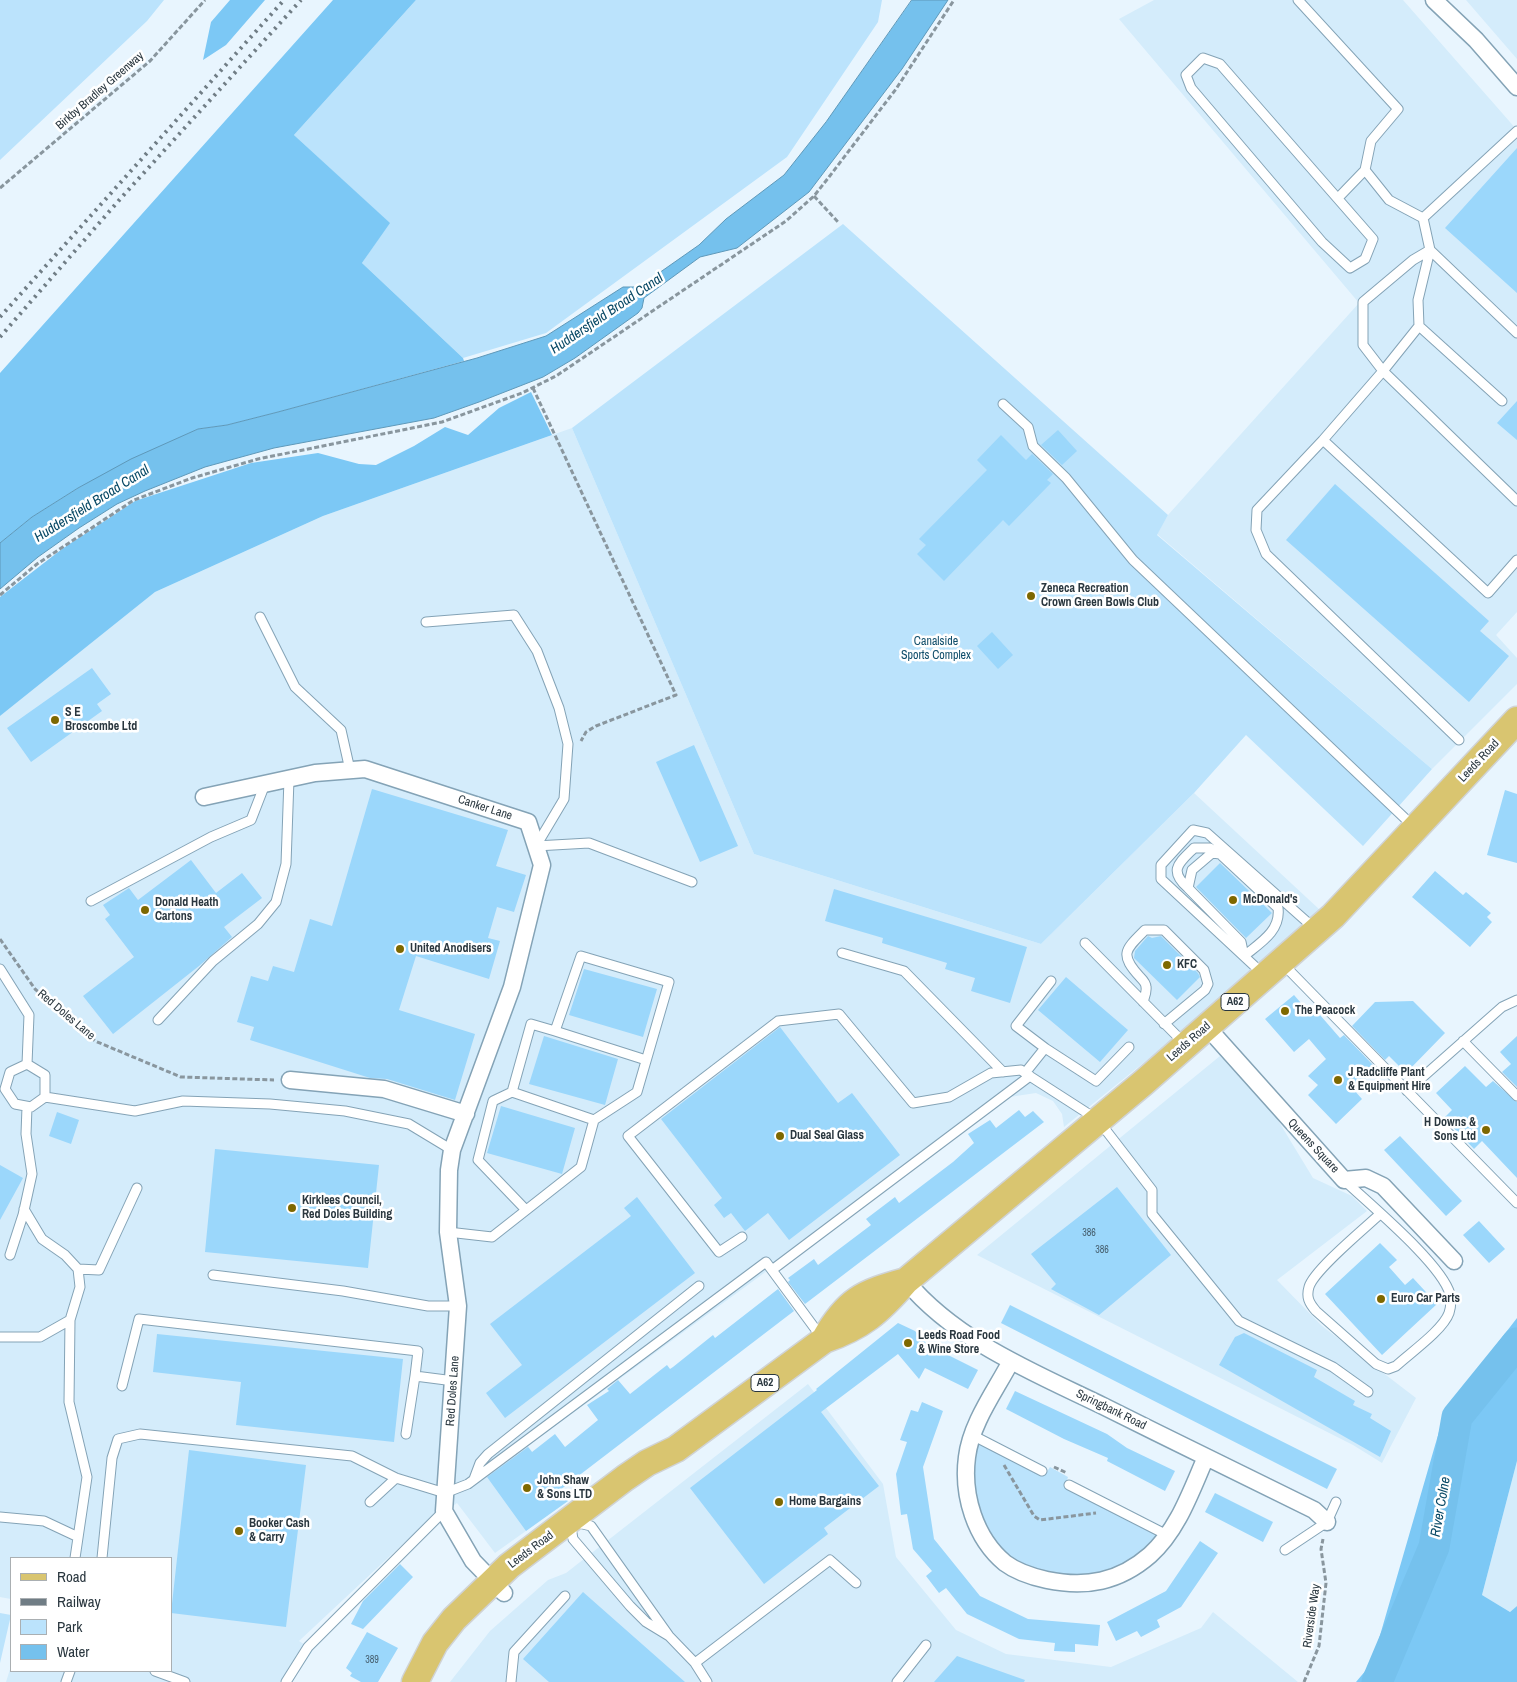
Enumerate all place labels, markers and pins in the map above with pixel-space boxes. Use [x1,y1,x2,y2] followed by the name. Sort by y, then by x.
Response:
[1041,582,1159,610] place label: Zeneca Recreation Crown Green Bowls Club
[1025,590,1037,602] marker: Zeneca Recreation Crown Green Bowls Club
[65,706,137,734] place label: S E Broscombe Ltd
[49,714,61,726] marker: S E Broscombe Ltd
[1243,893,1298,907] place label: McDonald's
[1227,894,1239,906] marker: McDonald's
[155,896,218,924] place label: Donald Heath Cartons
[139,904,151,916] marker: Donald Heath Cartons
[410,942,491,956] place label: United Anodisers
[394,943,406,955] marker: United Anodisers
[1177,958,1197,972] place label: KFC
[1161,959,1173,971] marker: KFC
[1295,1004,1355,1018] place label: The Peacock
[1279,1005,1291,1017] marker: The Peacock
[1348,1066,1431,1094] place label: J Radcliffe Plant & Equipment Hire
[1332,1074,1344,1086] marker: J Radcliffe Plant & Equipment Hire
[1424,1116,1476,1144] place label: H Downs & Sons Ltd
[1480,1124,1492,1136] marker: H Downs & Sons Ltd
[790,1129,864,1143] place label: Dual Seal Glass
[774,1130,786,1142] marker: Dual Seal Glass
[302,1194,392,1222] place label: Kirklees Council, Red Doles Building
[286,1202,298,1214] marker: Kirklees Council, Red Doles Building
[1391,1292,1460,1306] place label: Euro Car Parts
[1375,1293,1387,1305] marker: Euro Car Parts
[918,1329,1000,1357] place label: Leeds Road Food & Wine Store
[902,1337,914,1349] marker: Leeds Road Food & Wine Store
[537,1474,592,1502] place label: John Shaw & Sons LTD
[521,1482,533,1494] marker: John Shaw & Sons LTD
[789,1495,861,1509] place label: Home Bargains
[773,1496,785,1508] marker: Home Bargains
[249,1517,310,1545] place label: Booker Cash & Carry
[233,1525,245,1537] marker: Booker Cash & Carry

